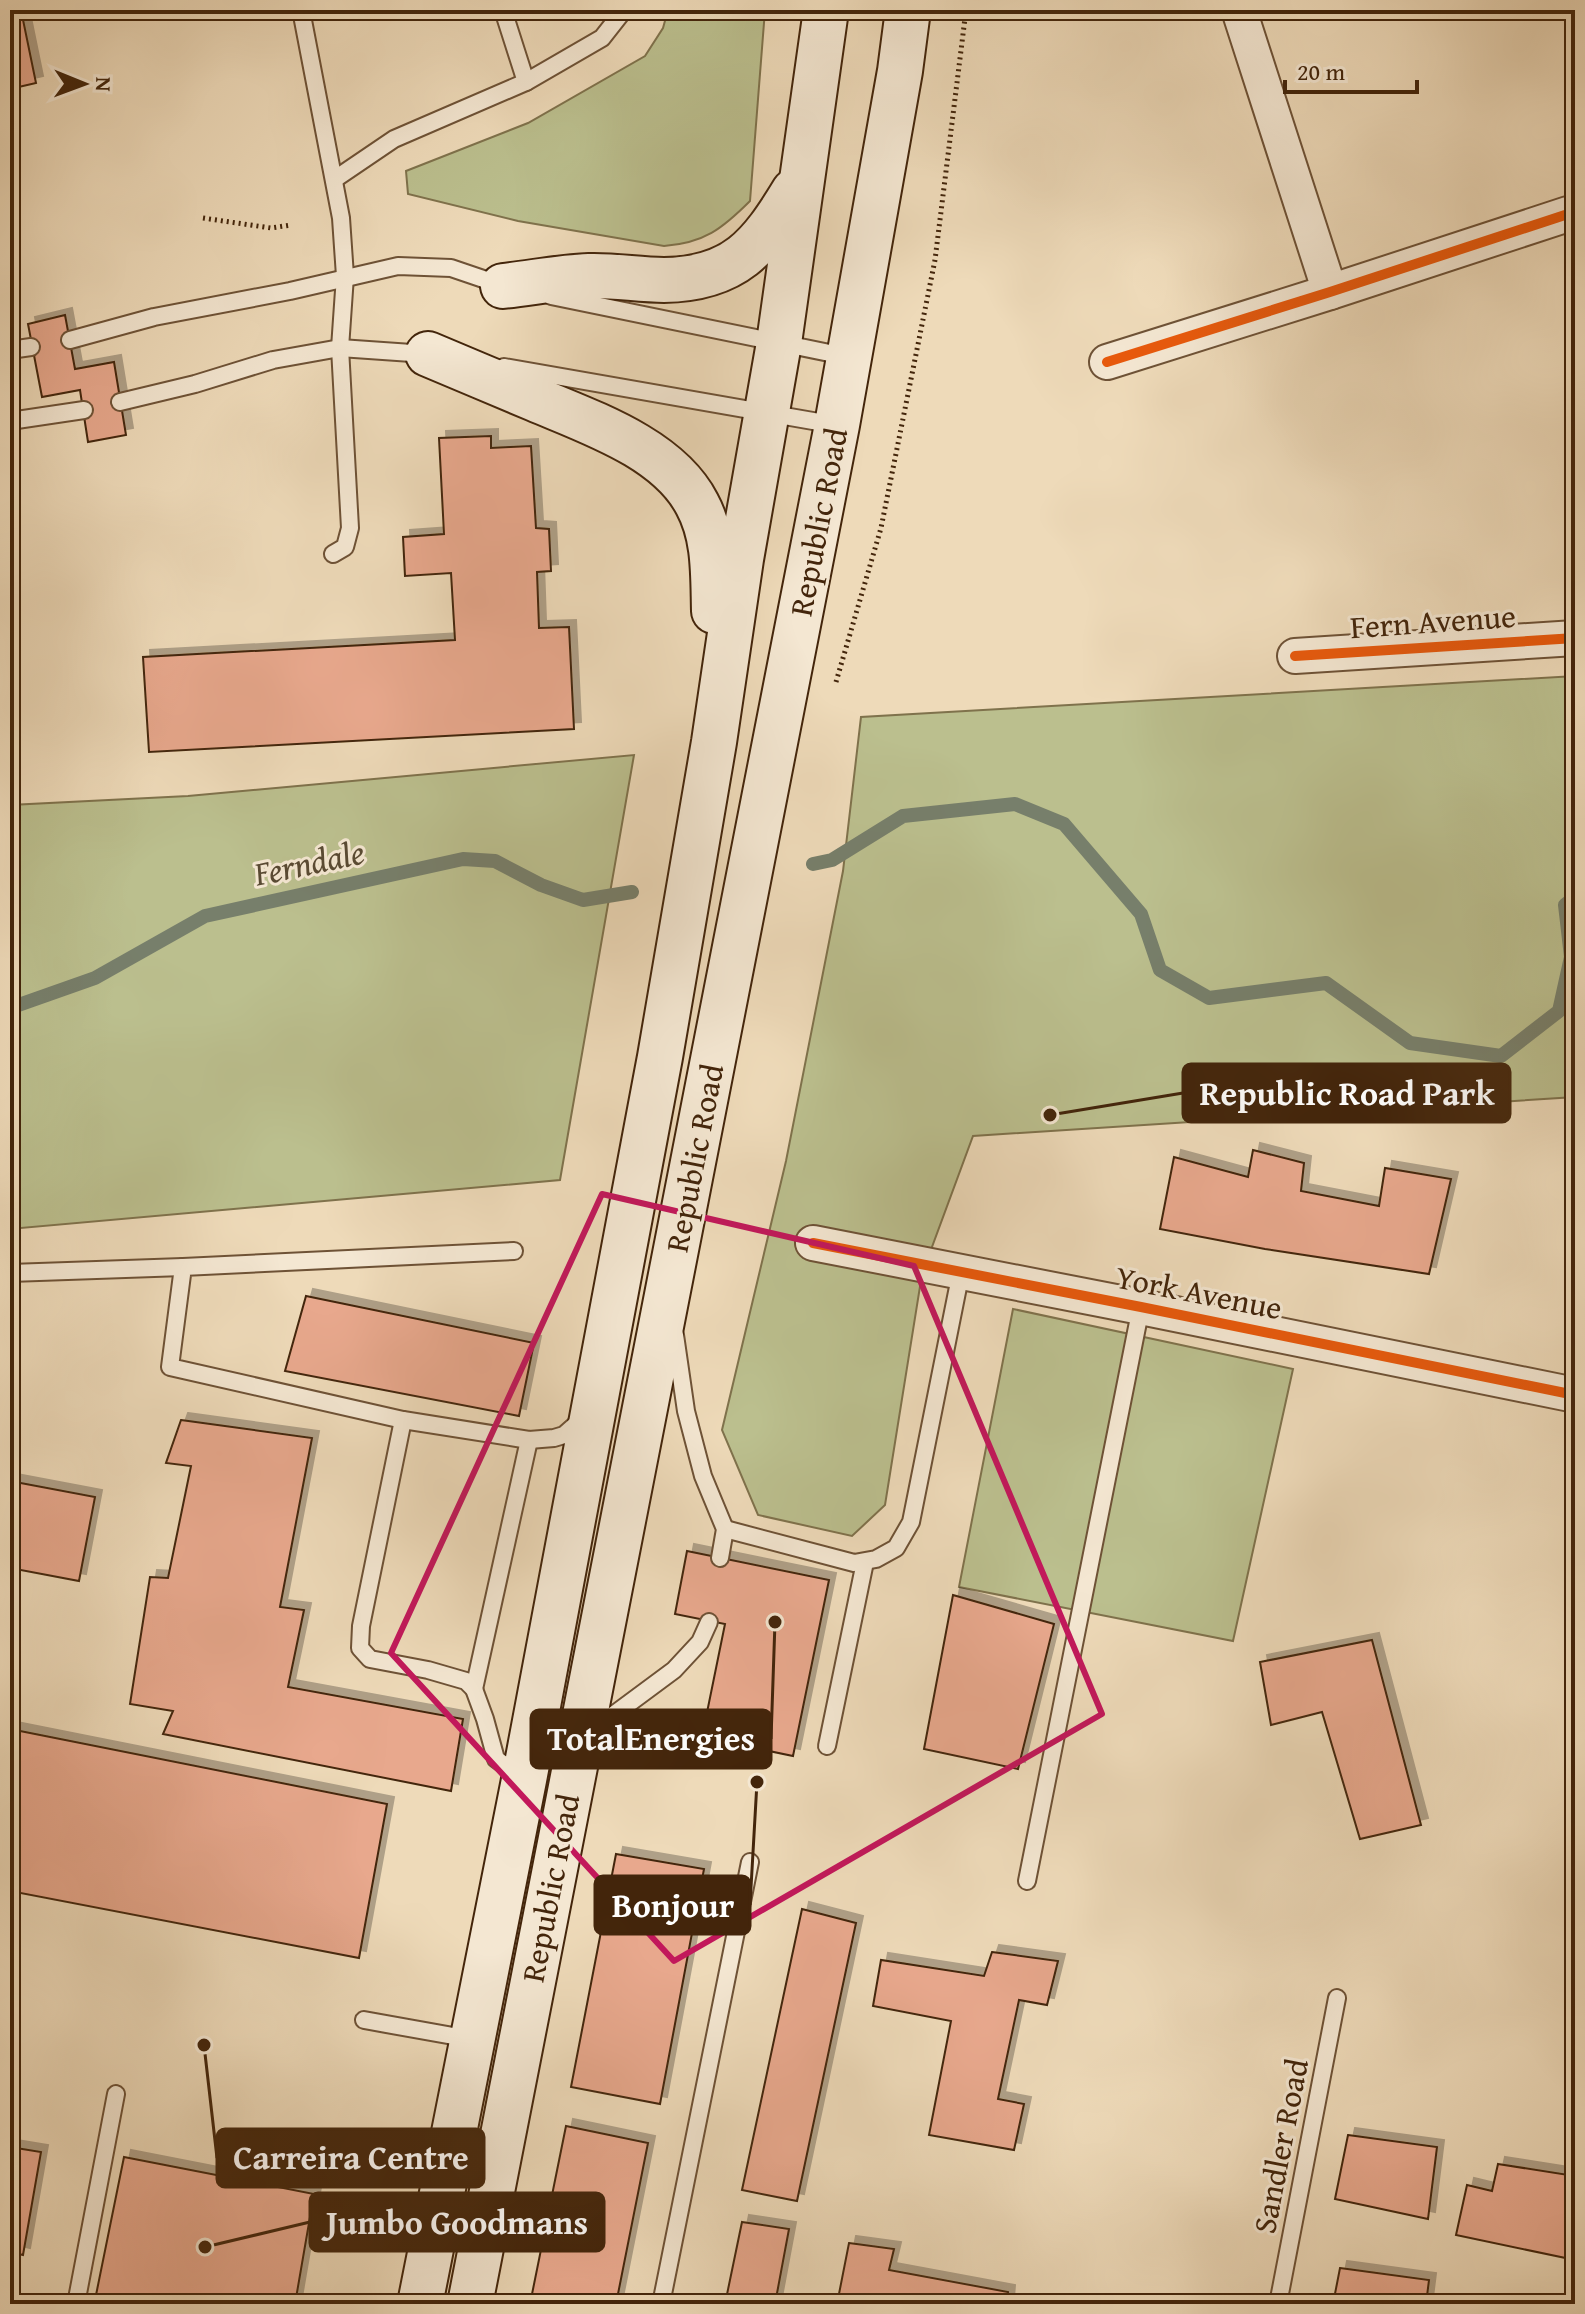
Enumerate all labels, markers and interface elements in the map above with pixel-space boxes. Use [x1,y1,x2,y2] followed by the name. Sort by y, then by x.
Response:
[44,44,124,124] north arrow
[1285,44,1417,94] scale bar
[1297,54,1345,89] text: 20 m
[88,77,120,92] text: N
[777,424,859,620] street label: Republic Road
[1349,592,1517,650] street label: Fern Avenue
[248,826,369,898] water label: Ferndale
[653,1060,735,1256] street label: Republic Road
[1183,1064,1510,1122] callout: Republic Road Park
[1199,1068,1495,1117] text: Republic Road Park
[1112,1253,1286,1331] street label: York Avenue
[531,1710,771,1768] callout: TotalEnergies
[547,1713,755,1762] text: TotalEnergies
[509,1790,591,1986] street label: Republic Road
[595,1876,750,1934] callout: Bonjour
[612,1880,735,1929] text: Bonjour
[1240,2055,1320,2237] street label: Sandler Road
[217,2129,484,2187] callout: Carreira Centre
[233,2132,469,2181] text: Carreira Centre
[310,2193,604,2251] callout: Jumbo Goodmans
[321,2197,588,2246] text: Jumbo Goodmans

